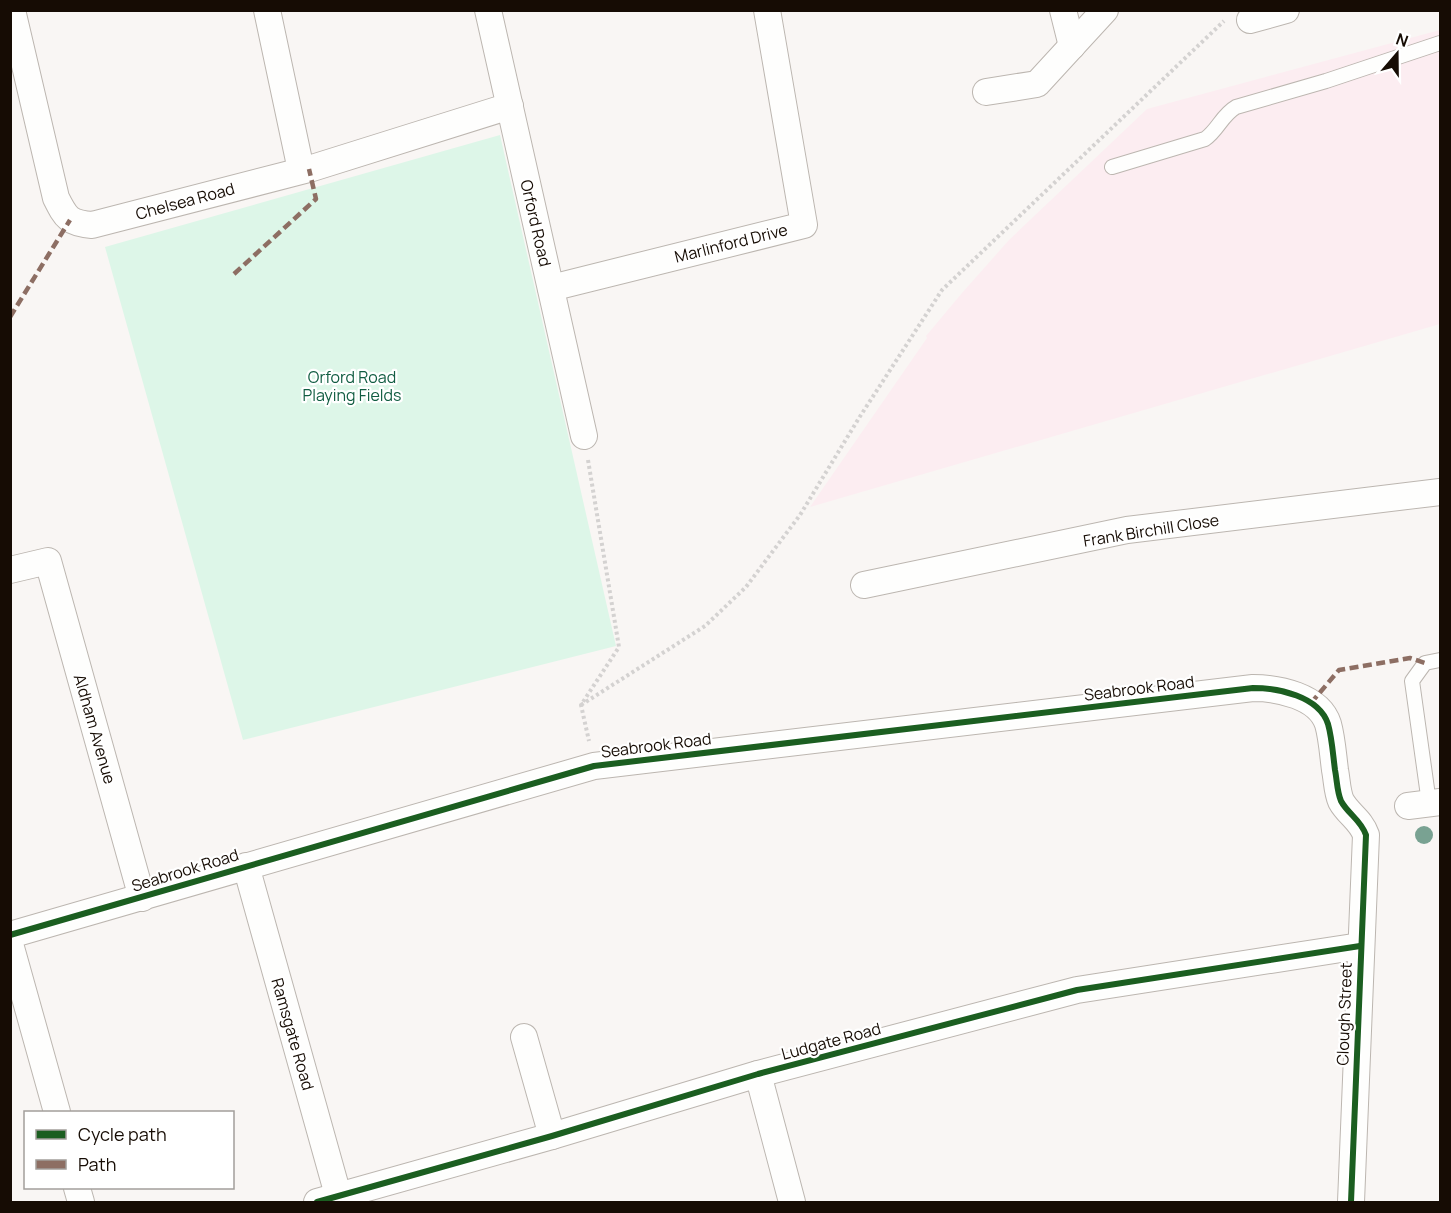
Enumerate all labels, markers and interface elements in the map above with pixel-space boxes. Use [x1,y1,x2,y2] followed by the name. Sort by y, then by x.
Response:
[1367,24,1427,84] north arrow
[1393,28,1411,52] text: N
[133,177,237,225] street label: Chelsea Road
[515,177,557,269] street label: Orford Road
[672,218,790,268] street label: Marlinford Drive
[303,366,401,406] park label: Orford Road Playing Fields
[1081,508,1221,552] street label: Frank Birchill Close
[1083,670,1195,706] street label: Seabrook Road
[69,672,121,786] street label: Aldham Avenue
[600,727,712,763] street label: Seabrook Road
[129,843,241,897] street label: Seabrook Road
[1331,962,1357,1066] street label: Clough Street
[266,975,320,1093] street label: Ramsgate Road
[779,1017,883,1065] street label: Ludgate Road
[24,1111,234,1189] legend
[78,1122,167,1146] text: Cycle path
[78,1152,116,1176] text: Path

